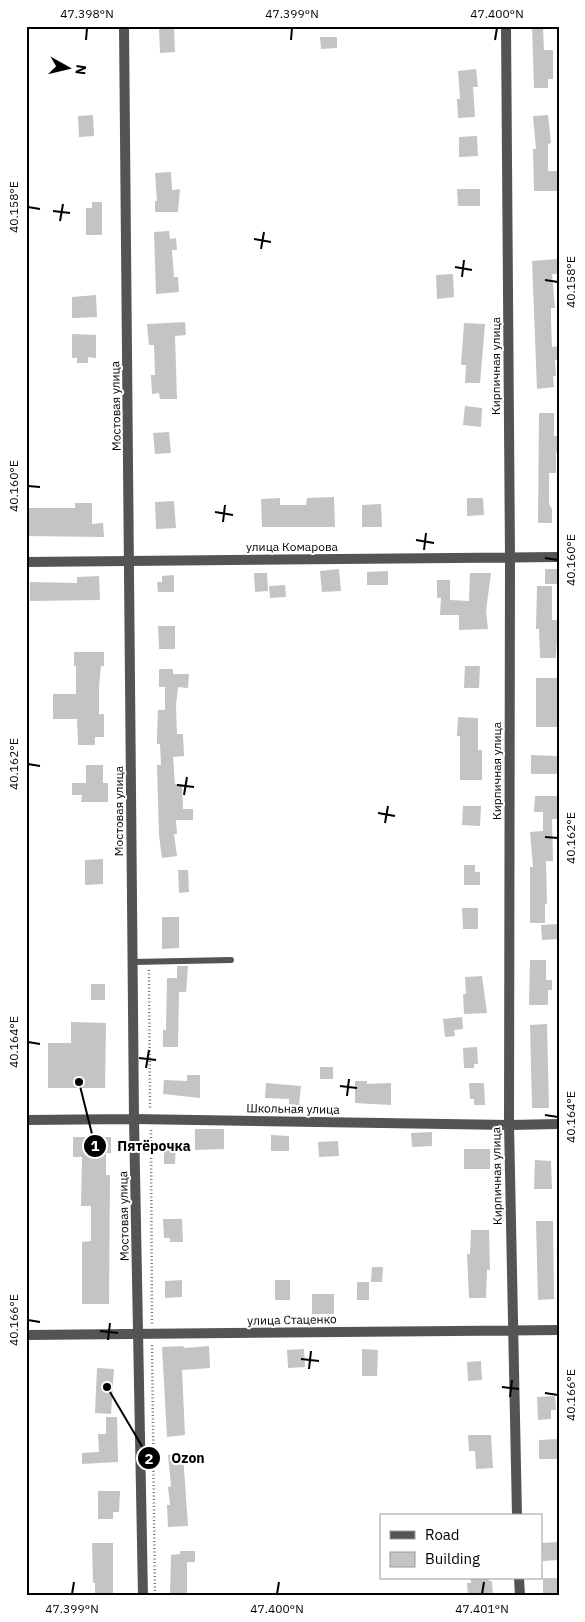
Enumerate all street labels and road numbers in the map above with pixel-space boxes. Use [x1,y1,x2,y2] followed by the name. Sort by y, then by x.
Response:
[488,316,503,415] street label: Кирпичная улица
[107,360,124,451] street label: Мостовая улица
[246,539,339,554] street label: улица Комарова
[489,721,504,820] street label: Кирпичная улица
[111,765,126,856] street label: Мостовая улица
[246,1100,340,1117] street label: Школьная улица
[488,1126,505,1225] street label: Кирпичная улица
[115,1170,132,1261] street label: Мостовая улица
[247,1311,337,1328] street label: улица Стаценко

